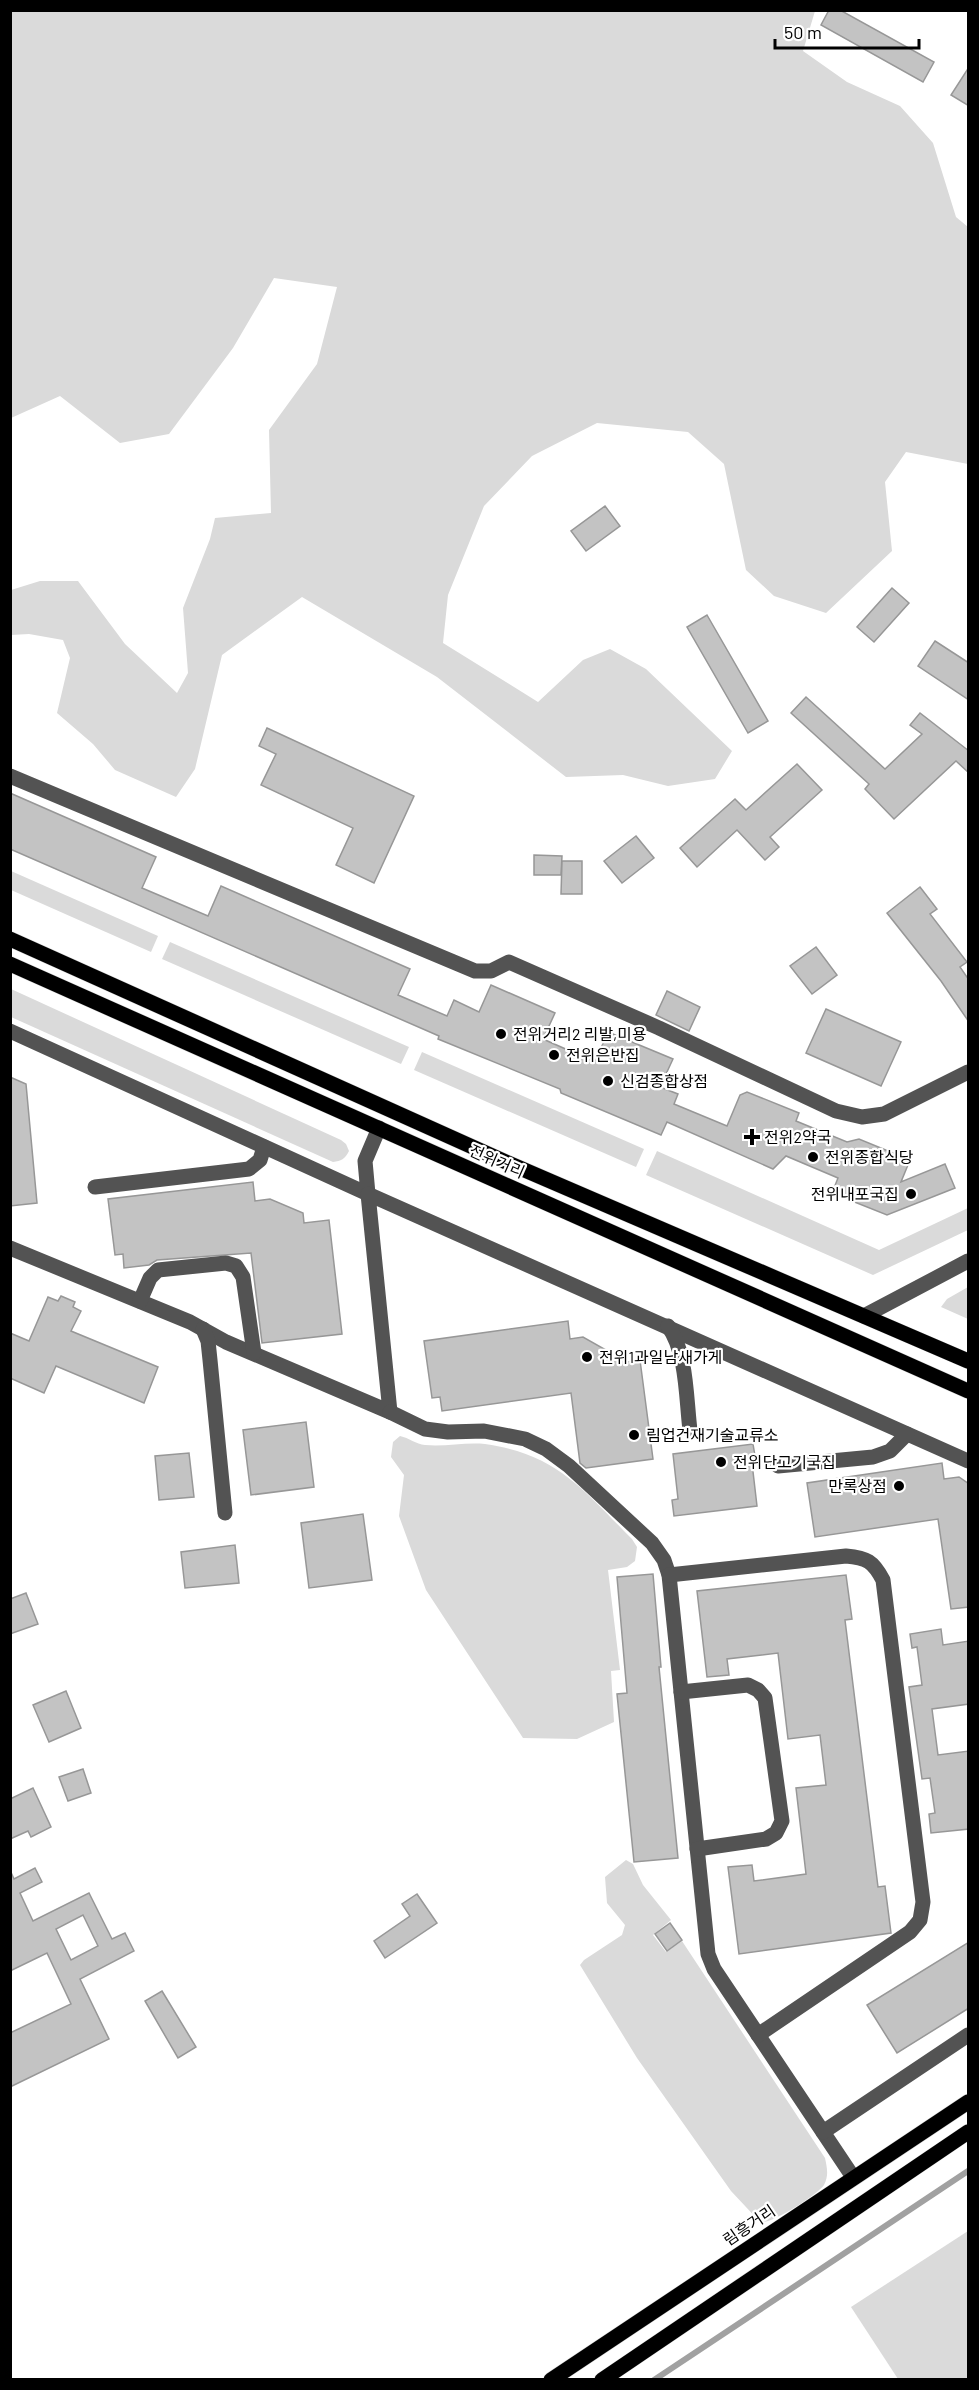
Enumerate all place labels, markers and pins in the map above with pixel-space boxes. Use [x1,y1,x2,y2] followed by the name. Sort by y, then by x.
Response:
[513,1024,647,1043] place label: 전위거리2 리발,미용
[494,1027,508,1041] marker: 전위거리2 리발,미용
[566,1045,640,1064] place label: 전위은반집
[547,1048,561,1062] marker: 전위은반집
[620,1071,708,1090] place label: 신검종합상점
[601,1074,615,1088] marker: 신검종합상점
[764,1127,831,1146] place label: 전위2약국
[745,1130,759,1144] marker: 전위2약국
[825,1147,914,1166] place label: 전위종합식당
[806,1150,820,1164] marker: 전위종합식당
[811,1184,899,1203] place label: 전위내포국집
[904,1187,918,1201] marker: 전위내포국집
[599,1347,722,1366] place label: 전위1과일남새가게
[580,1350,594,1364] marker: 전위1과일남새가게
[646,1425,778,1444] place label: 림업건재기술교류소
[627,1428,641,1442] marker: 림업건재기술교류소
[733,1452,836,1471] place label: 전위단고기국집
[714,1455,728,1469] marker: 전위단고기국집
[828,1476,887,1495] place label: 만록상점
[892,1479,906,1493] marker: 만록상점

